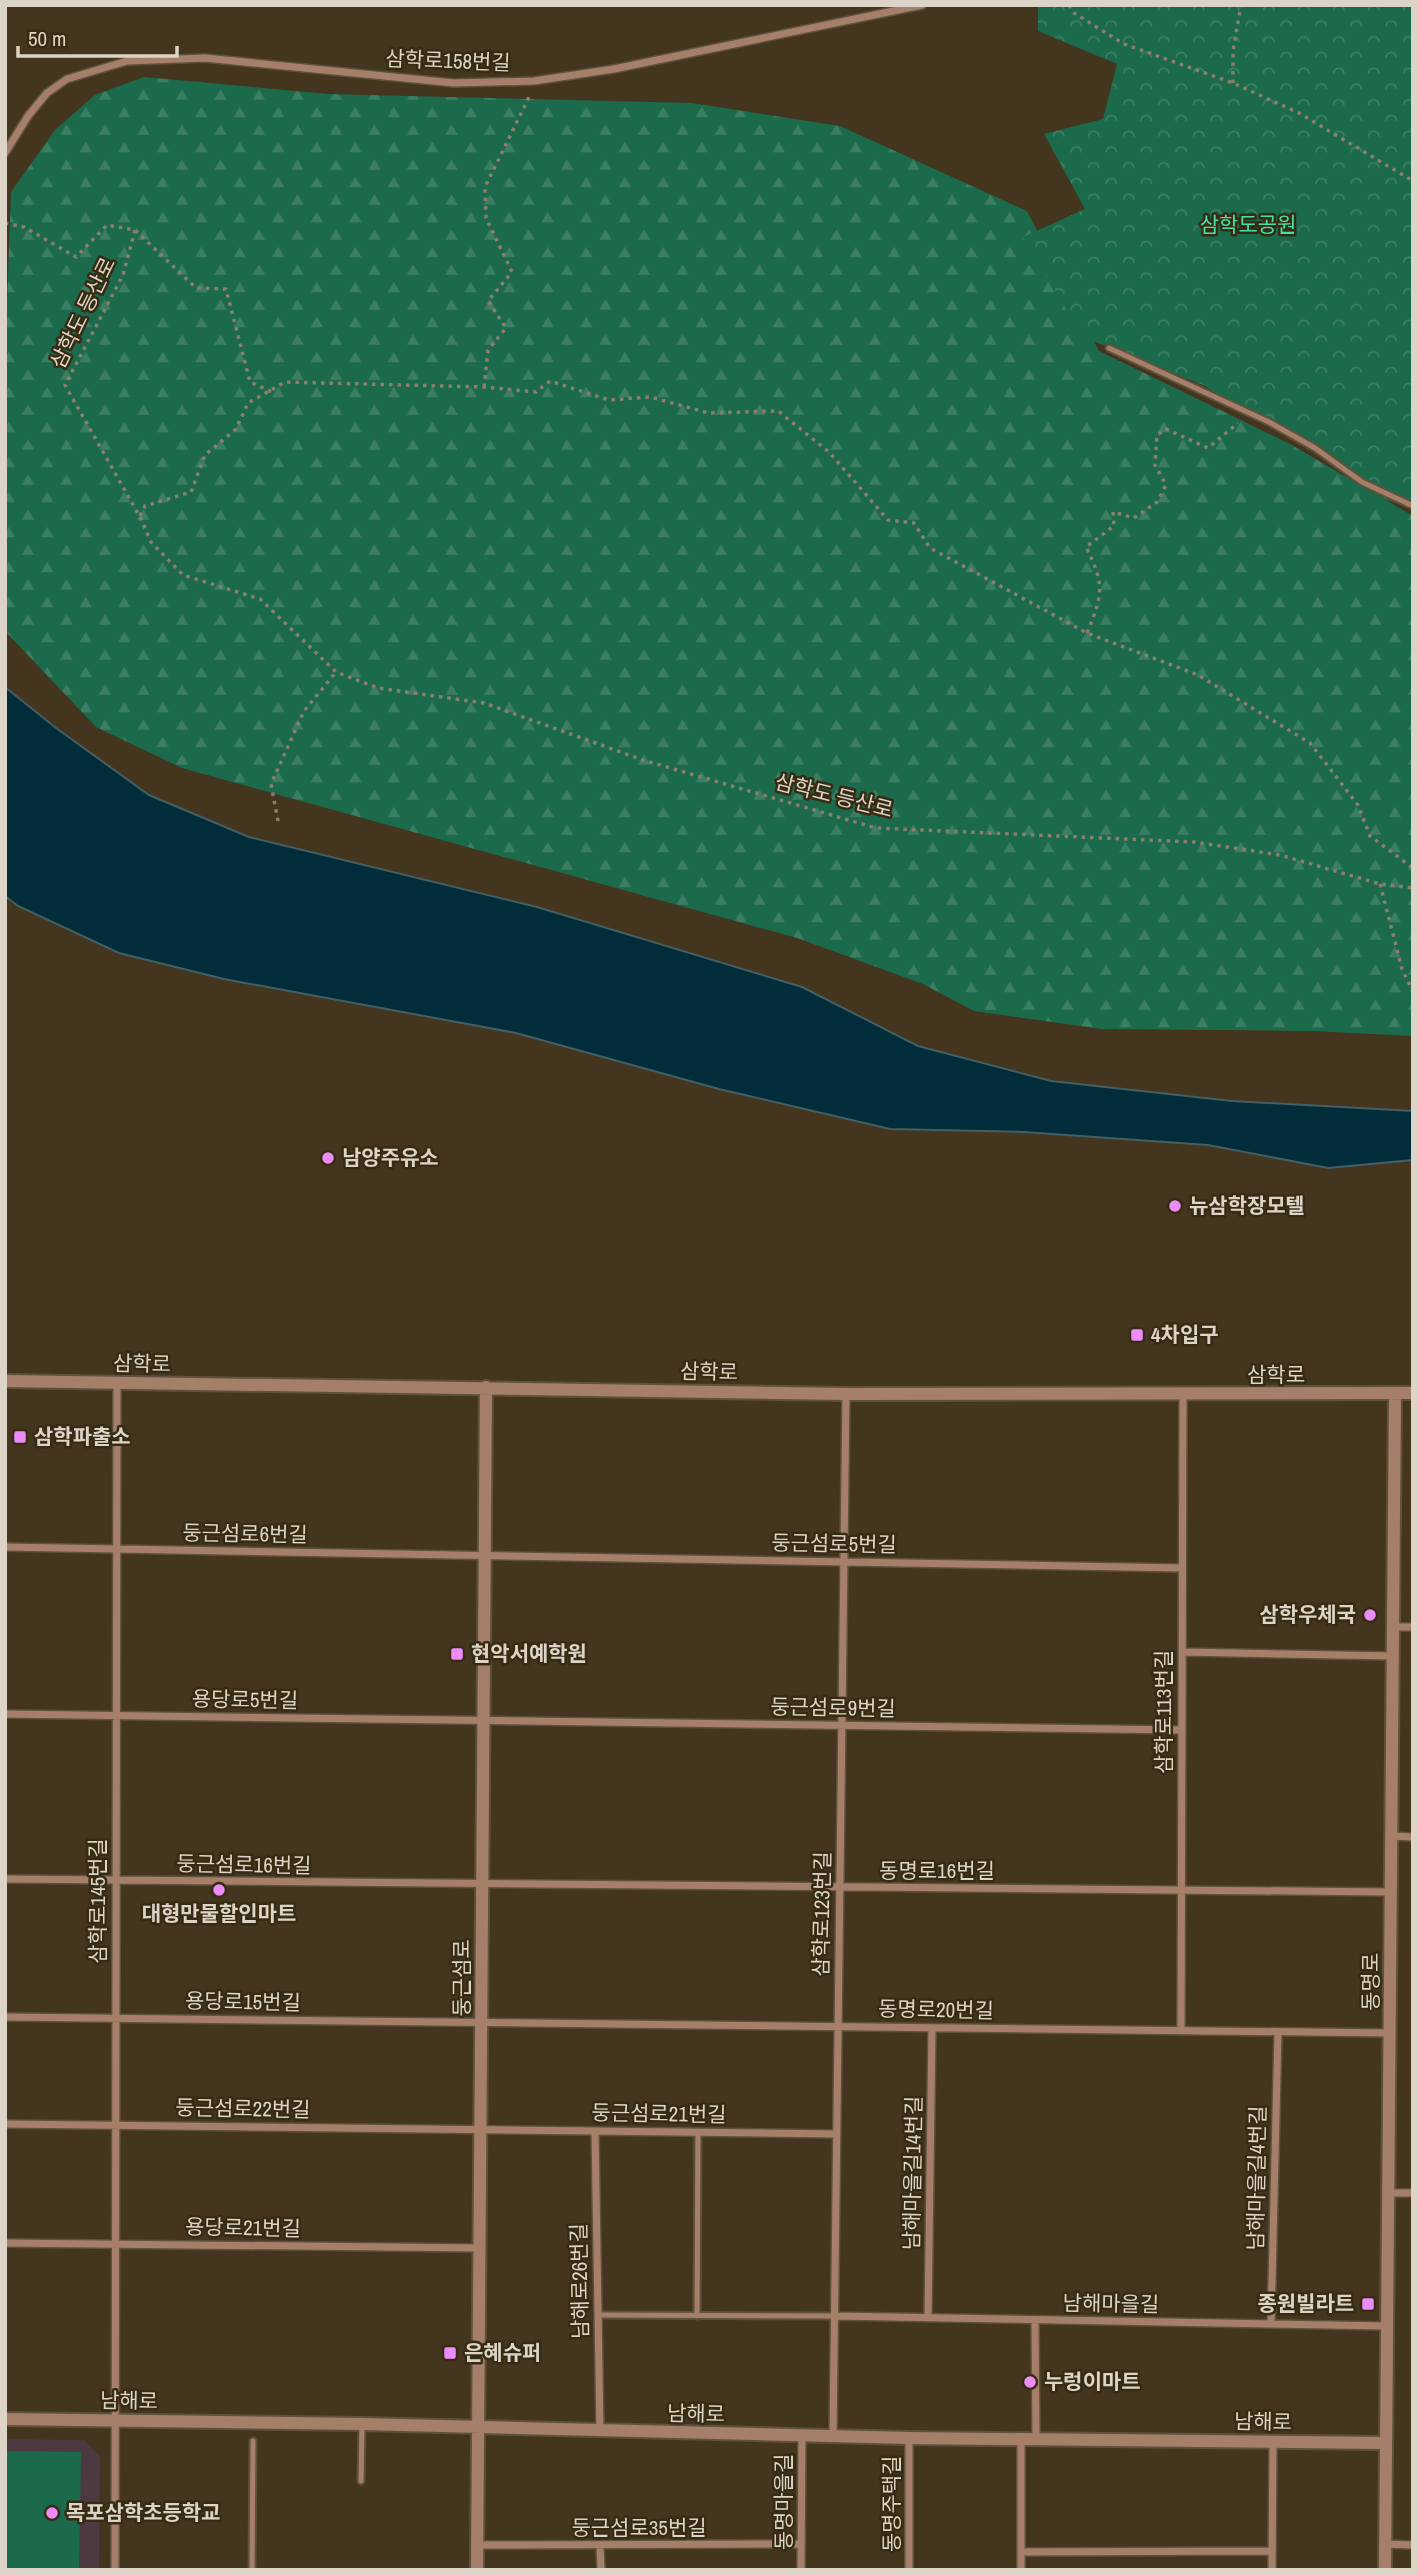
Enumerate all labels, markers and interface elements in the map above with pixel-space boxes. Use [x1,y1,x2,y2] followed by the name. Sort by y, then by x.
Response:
[18,14,177,58] scale bar
[28,24,66,53] text: 50 m
[385,44,511,77] street label: 삼학로158번길
[1200,210,1296,239] park label: 삼학도공원
[43,252,122,373] street label: 삼학도 등산로
[772,767,896,824] street label: 삼학도 등산로
[342,1143,439,1172] place label: 남양주유소
[320,1150,336,1166] marker: 남양주유소
[1189,1191,1305,1220] place label: 뉴삼학장모텔
[1167,1198,1183,1214] marker: 뉴삼학장모텔
[1151,1320,1219,1349] place label: 4차입구
[1129,1327,1145,1343] marker: 4차입구
[113,1348,171,1379] street label: 삼학로
[680,1356,738,1387] street label: 삼학로
[1247,1360,1305,1389] street label: 삼학로
[34,1422,131,1451] place label: 삼학파출소
[12,1429,28,1445] marker: 삼학파출소
[182,1518,308,1549] street label: 둥근섬로6번길
[771,1528,897,1559] street label: 둥근섬로5번길
[1259,1600,1356,1629] place label: 삼학우체국
[1362,1607,1378,1623] marker: 삼학우체국
[471,1639,587,1668] place label: 현악서예학원
[449,1646,465,1662] marker: 현악서예학원
[1149,1650,1178,1774] street label: 삼학로113번길
[192,1684,298,1715] street label: 용당로5번길
[770,1692,896,1723] street label: 둥근섬로9번길
[83,1838,112,1964] street label: 삼학로145번길
[176,1849,312,1880] street label: 둥근섬로16번길
[806,1851,837,1977] street label: 삼학로123번길
[879,1856,995,1885] street label: 동명로16번길
[211,1882,227,1898] marker: 대형만물할인마트
[142,1899,296,1928] place label: 대형만물할인마트
[447,1939,476,2017] street label: 둥근섬로
[1356,1953,1385,2011] street label: 동명로
[185,1986,301,2017] street label: 용당로15번길
[878,1994,994,2025] street label: 동명로20번길
[175,2093,311,2124] street label: 둥근섬로22번길
[897,2096,928,2250] street label: 남해마을길14번길
[591,2098,727,2129] street label: 둥근섬로21번길
[1241,2105,1272,2251] street label: 남해마을길4번길
[185,2212,301,2243] street label: 용당로21번길
[564,2223,595,2339] street label: 남해로26번길
[1062,2288,1160,2319] street label: 남해마을길
[1257,2289,1354,2318] place label: 종원빌라트
[1360,2296,1376,2312] marker: 종원빌라트
[464,2338,541,2367] place label: 은혜슈퍼
[442,2345,458,2361] marker: 은혜슈퍼
[1044,2367,1141,2396] place label: 누렁이마트
[1022,2374,1038,2390] marker: 누렁이마트
[100,2385,158,2416] street label: 남해로
[667,2398,725,2429] street label: 남해로
[1234,2406,1292,2437] street label: 남해로
[769,2454,798,2550] street label: 동명마을길
[877,2456,906,2552] street label: 동명주택길
[66,2498,221,2527] place label: 목포삼학초등학교
[44,2505,60,2521] marker: 목포삼학초등학교
[571,2513,707,2542] street label: 둥근섬로35번길

